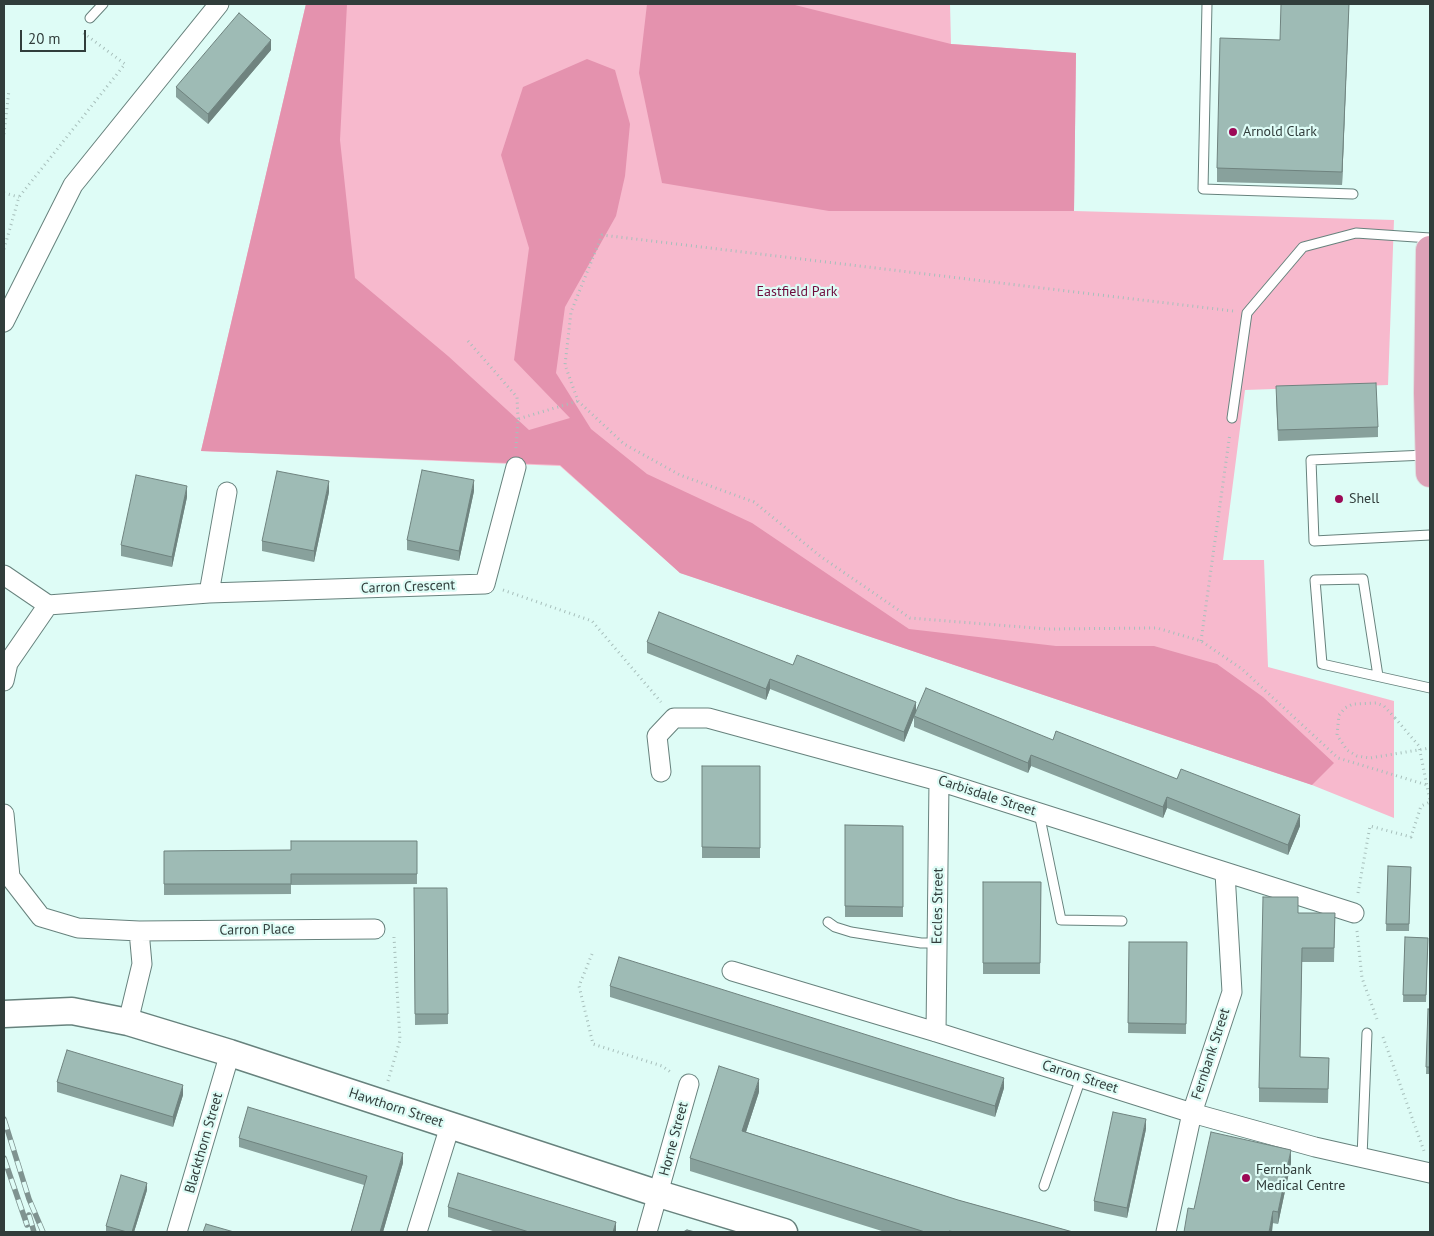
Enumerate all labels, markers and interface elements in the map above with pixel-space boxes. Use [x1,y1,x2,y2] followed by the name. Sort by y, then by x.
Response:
[22,20,89,52] scale bar
[28,29,61,48] text: 20 m
[1243,124,1317,140] place label: Arnold Clark
[1227,126,1239,138] marker: Arnold Clark
[757,284,837,300] park label: Eastfield Park
[1349,491,1379,507] place label: Shell
[1333,493,1345,505] marker: Shell
[361,577,455,597] street label: Carron Crescent
[936,772,1038,820] street label: Carbisdale Street
[929,868,947,944] street label: Eccles Street
[219,921,295,939] street label: Carron Place
[1188,1006,1234,1102] street label: Fernbank Street
[1040,1057,1120,1097] street label: Carron Street
[347,1085,445,1131] street label: Hawthorn Street
[182,1091,226,1195] street label: Blackthorn Street
[656,1100,692,1178] street label: Horne Street
[1256,1162,1345,1194] place label: Fernbank Medical Centre
[1240,1172,1252,1184] marker: Fernbank Medical Centre

